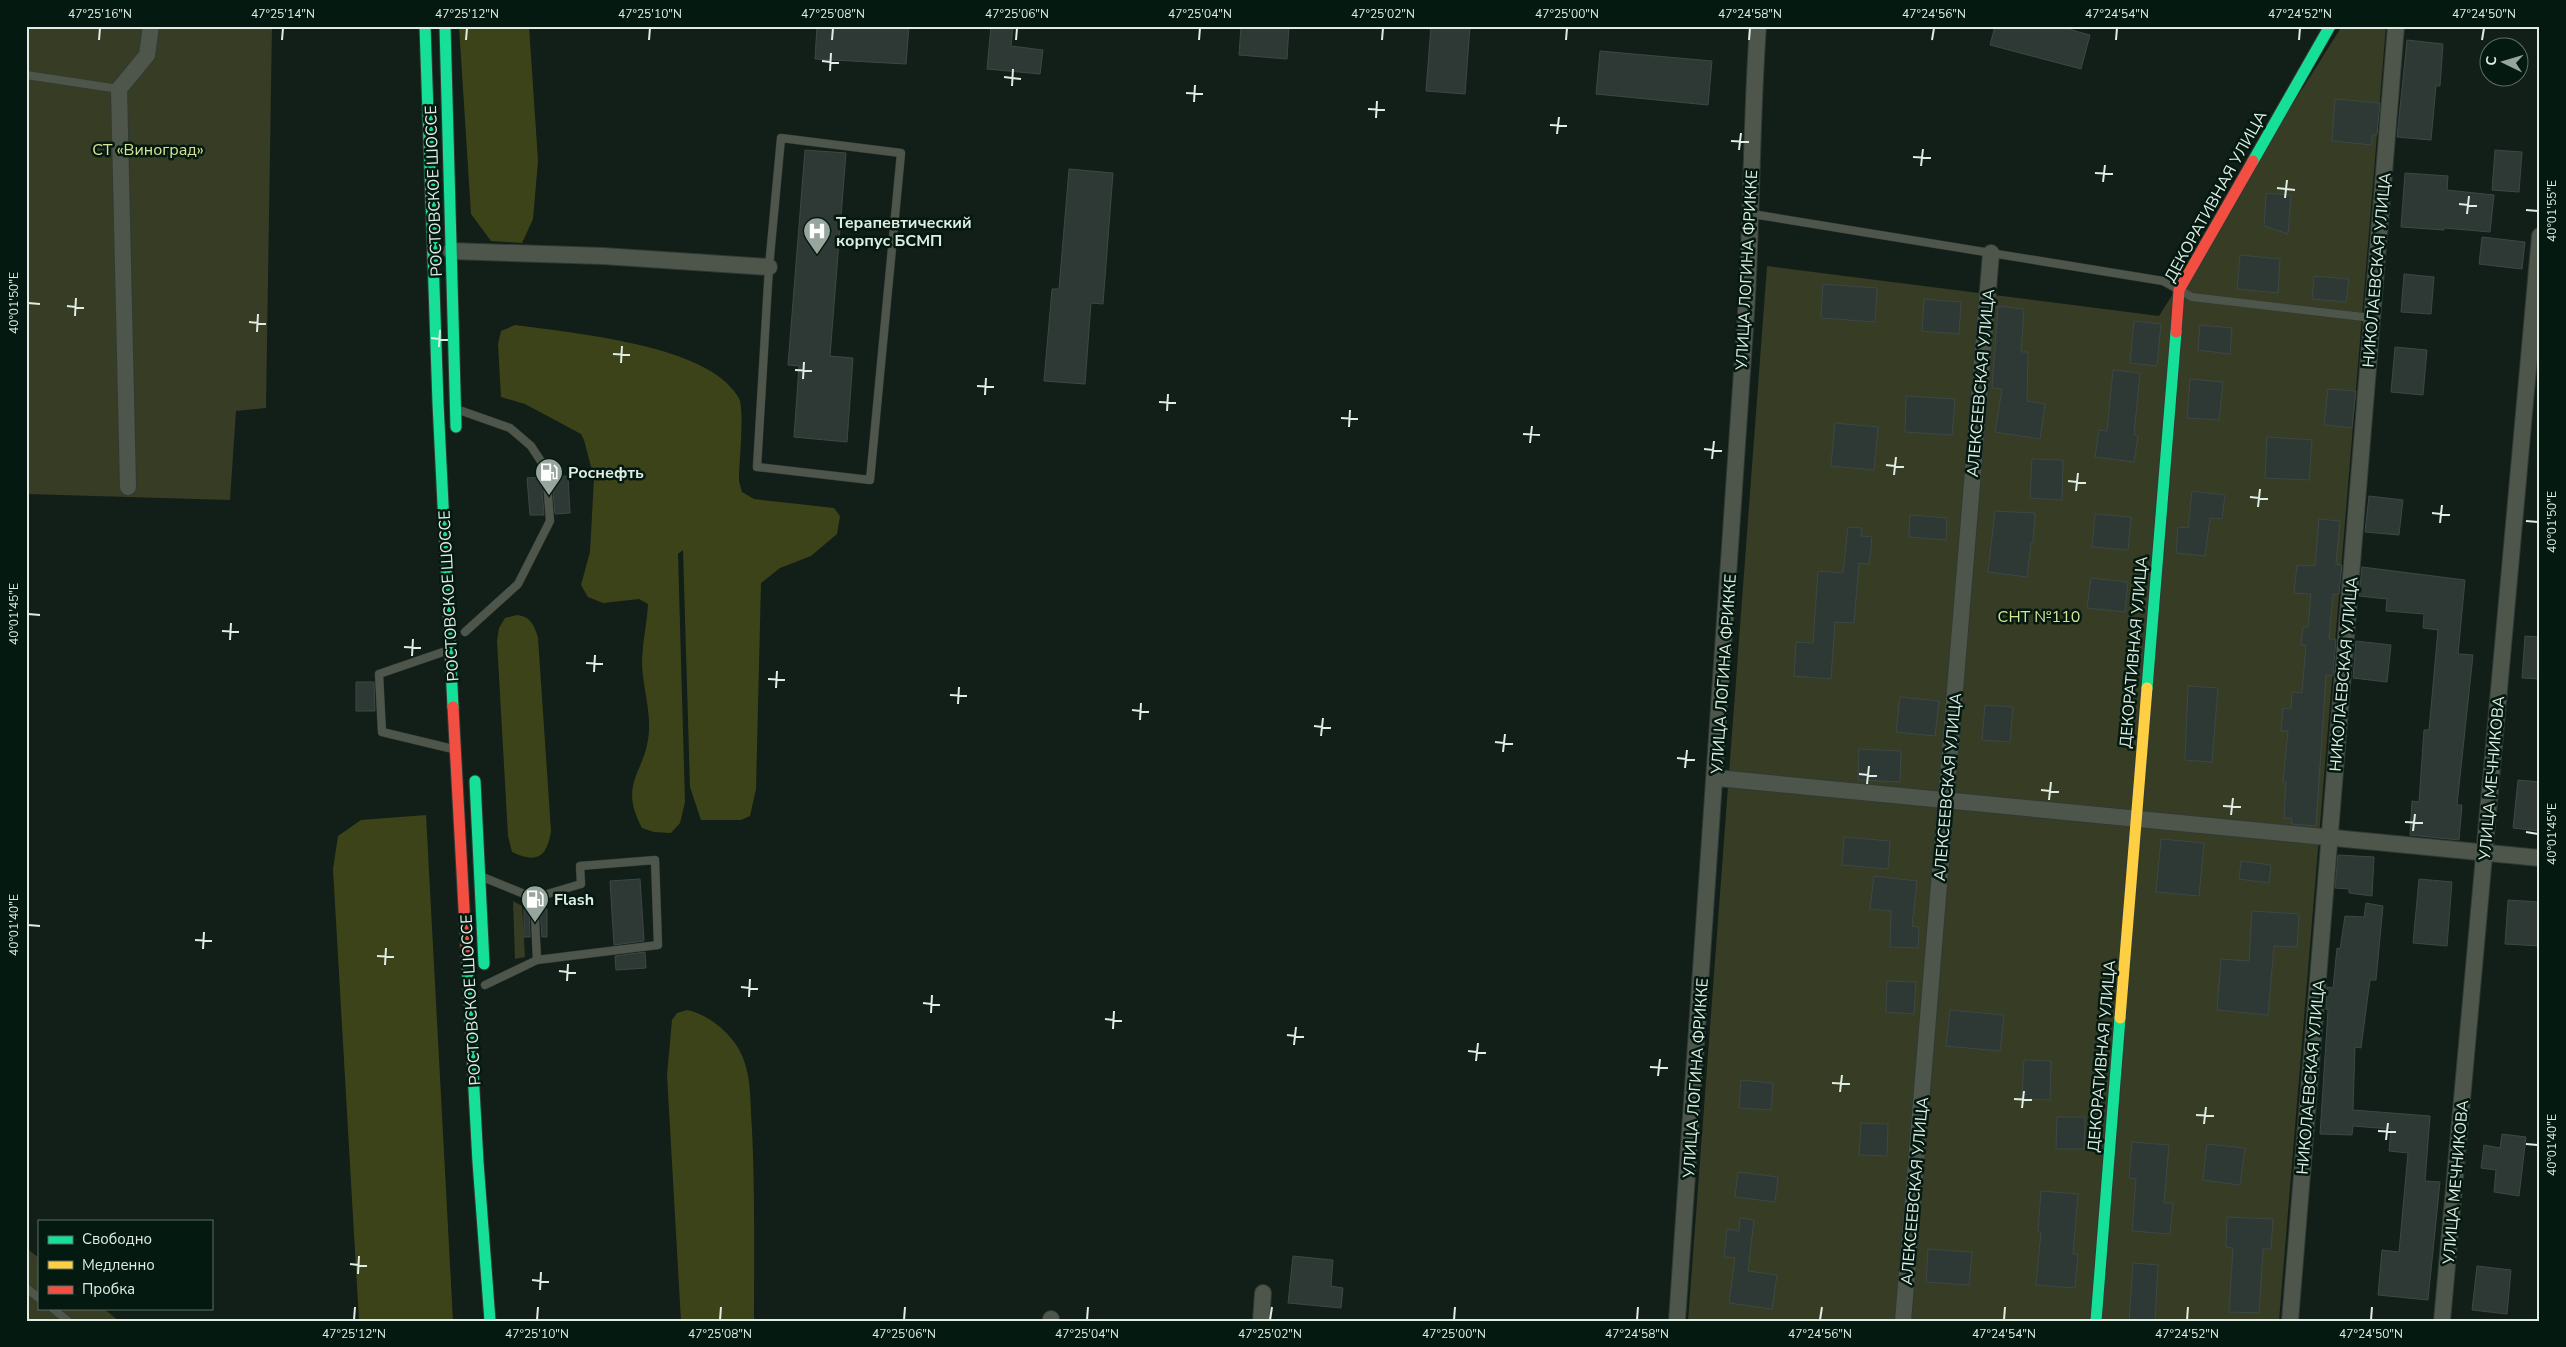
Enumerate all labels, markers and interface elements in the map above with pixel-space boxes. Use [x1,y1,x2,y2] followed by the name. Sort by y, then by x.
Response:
[68,6,132,22] text: 47°25'16"N
[251,6,315,22] text: 47°25'14"N
[435,6,499,22] text: 47°25'12"N
[618,6,682,22] text: 47°25'10"N
[801,6,865,22] text: 47°25'08"N
[985,6,1049,22] text: 47°25'06"N
[1168,6,1232,22] text: 47°25'04"N
[1351,6,1415,22] text: 47°25'02"N
[1535,6,1599,22] text: 47°25'00"N
[1718,6,1782,22] text: 47°24'58"N
[1902,6,1966,22] text: 47°24'56"N
[2085,6,2149,22] text: 47°24'54"N
[2268,6,2332,22] text: 47°24'52"N
[2452,6,2516,22] text: 47°24'50"N
[2478,38,2528,88] north arrow
[2482,55,2501,66] text: С
[420,105,448,277] street label: РОСТОВСКОЕ ШОССЕ
[2160,107,2272,286] street label: ДЕКОРАТИВНАЯ УЛИЦА
[92,139,204,161] park label: СТ «Виноград»
[1731,169,1763,372] street label: УЛИЦА ЛОГИНА ФРИККЕ
[2358,171,2397,369] street label: НИКОЛАЕВСКАЯ УЛИЦА
[2544,180,2560,242] text: 40°01'55"E
[836,212,972,252] place label: Терапевтический корпус БСМП
[802,216,832,255] hospital icon: Терапевтический корпус БСМП
[6,272,22,334] text: 40°01'50"E
[1962,288,2000,478] street label: АЛЕКСЕЕВСКАЯ УЛИЦА
[534,457,564,496] fuel station icon: Роснефть
[568,462,644,484] place label: Роснефть
[2544,491,2560,553] text: 40°01'50"E
[434,510,464,682] street label: РОСТОВСКОЕ ШОССЕ
[2115,555,2153,749] street label: ДЕКОРАТИВНАЯ УЛИЦА
[1706,573,1742,776] street label: УЛИЦА ЛОГИНА ФРИККЕ
[2325,575,2364,773] street label: НИКОЛАЕВСКАЯ УЛИЦА
[6,583,22,645] text: 40°01'45"E
[1998,606,2080,628] park label: СНТ №110
[1929,692,1967,882] street label: АЛЕКСЕЕВСКАЯ УЛИЦА
[2474,695,2510,862] street label: УЛИЦА МЕЧНИКОВА
[2544,803,2560,865] text: 40°01'45"E
[520,884,550,923] fuel station icon: Flash
[554,889,594,911] place label: Flash
[6,894,22,956] text: 40°01'40"E
[456,914,486,1086] street label: РОСТОВСКОЕ ШОССЕ
[2083,959,2121,1153] street label: ДЕКОРАТИВНАЯ УЛИЦА
[1678,977,1714,1180] street label: УЛИЦА ЛОГИНА ФРИККЕ
[2292,978,2331,1176] street label: НИКОЛАЕВСКАЯ УЛИЦА
[1896,1096,1934,1286] street label: АЛЕКСЕЕВСКАЯ УЛИЦА
[2438,1099,2474,1266] street label: УЛИЦА МЕЧНИКОВА
[2544,1114,2560,1176] text: 40°01'40"E
[38,1220,212,1310] legend
[82,1229,152,1249] text: Свободно
[82,1255,155,1275] text: Медленно
[82,1279,135,1299] text: Пробка
[322,1326,386,1342] text: 47°25'12"N
[505,1326,569,1342] text: 47°25'10"N
[688,1326,752,1342] text: 47°25'08"N
[872,1326,936,1342] text: 47°25'06"N
[1055,1326,1119,1342] text: 47°25'04"N
[1238,1326,1302,1342] text: 47°25'02"N
[1422,1326,1486,1342] text: 47°25'00"N
[1605,1326,1669,1342] text: 47°24'58"N
[1788,1326,1852,1342] text: 47°24'56"N
[1972,1326,2036,1342] text: 47°24'54"N
[2155,1326,2219,1342] text: 47°24'52"N
[2339,1326,2403,1342] text: 47°24'50"N

